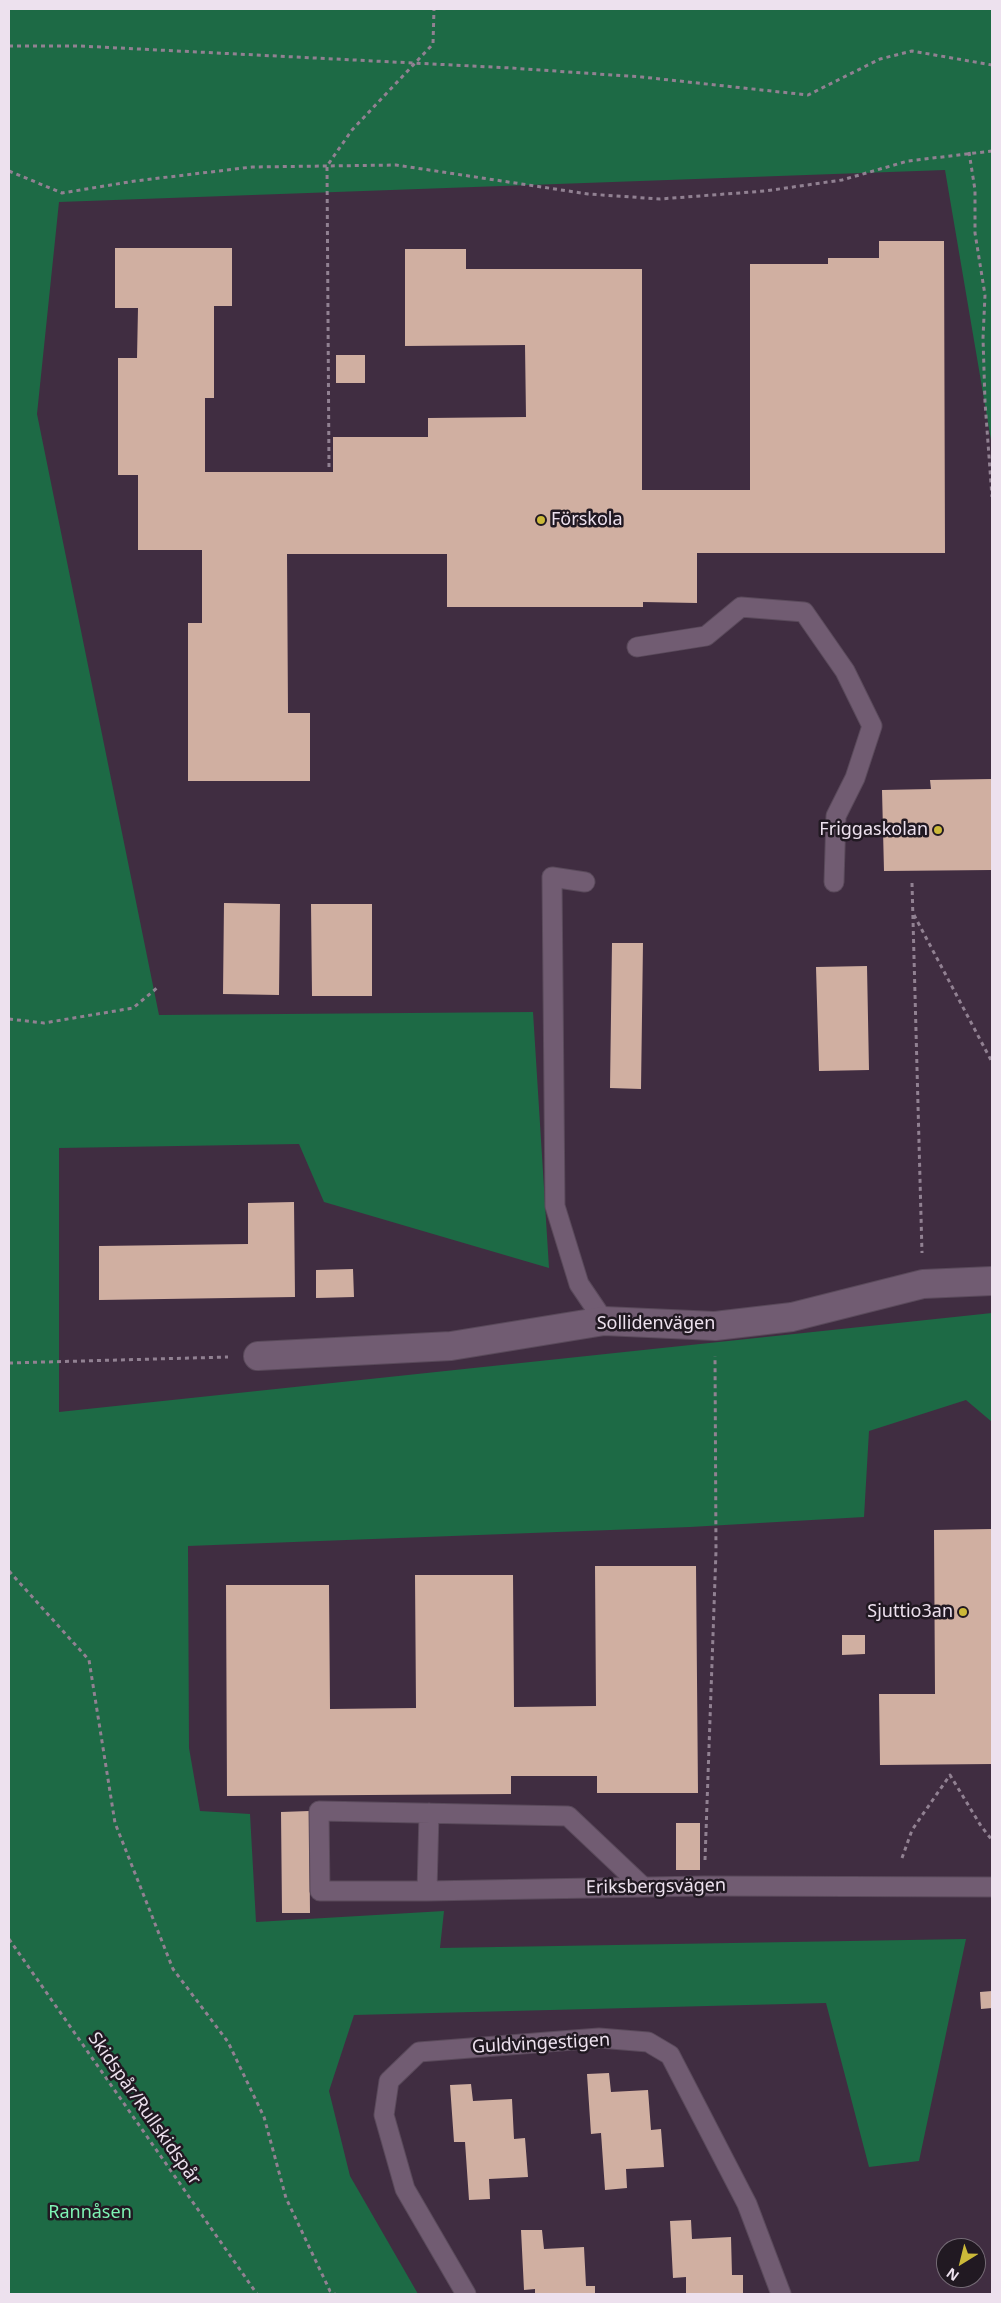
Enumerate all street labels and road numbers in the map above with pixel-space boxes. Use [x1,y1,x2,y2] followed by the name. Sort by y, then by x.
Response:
[597,1313,715,1335] street label: Sollidenvägen
[586,1875,726,1899] street label: Eriksbergsvägen
[83,2028,205,2190] street label: Skidspår/Rullskidspår
[471,2030,611,2058] street label: Guldvingestigen

